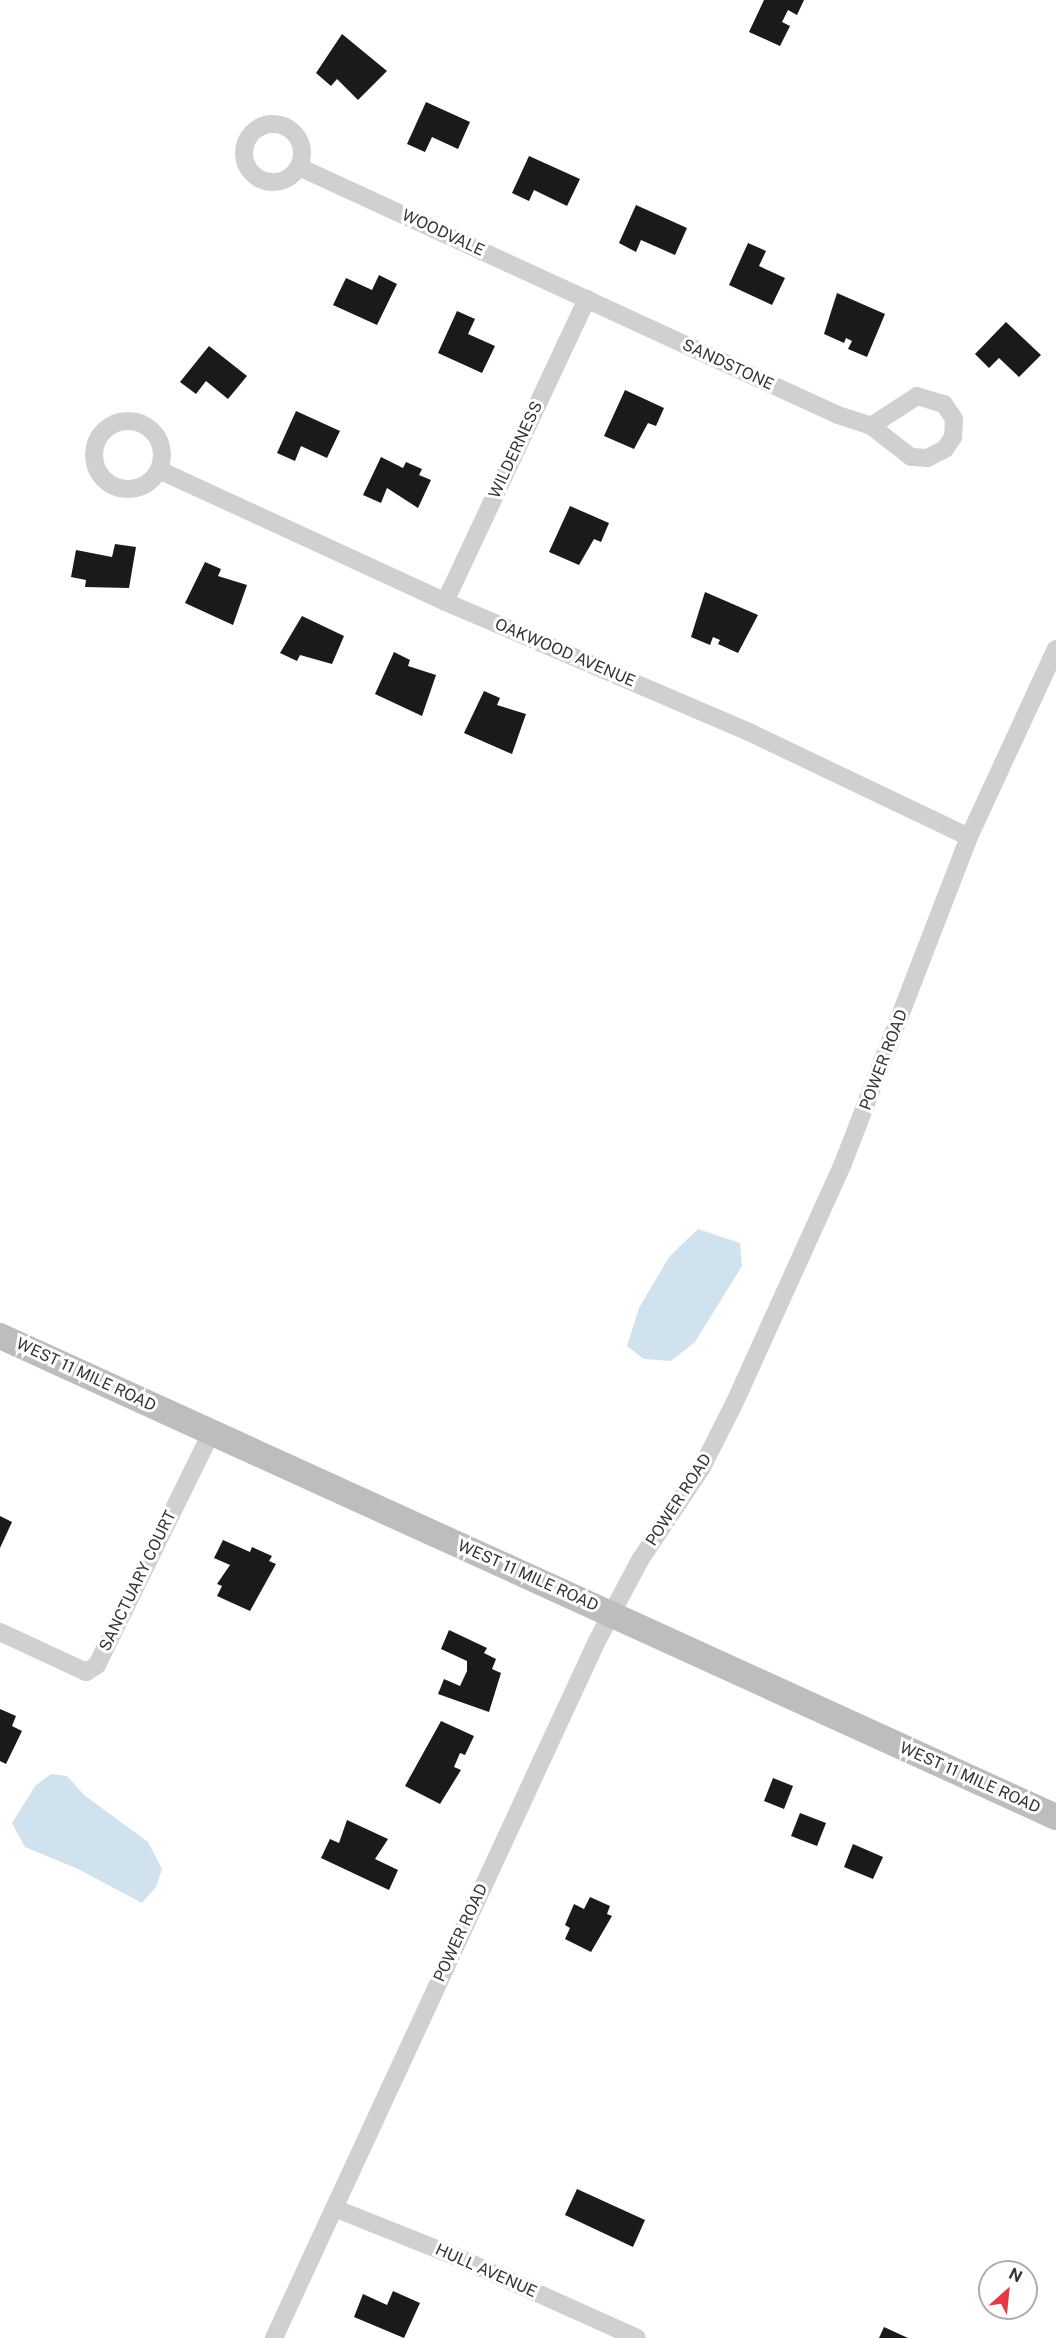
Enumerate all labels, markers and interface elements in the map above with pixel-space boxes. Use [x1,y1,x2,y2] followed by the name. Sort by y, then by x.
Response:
[399,206,487,260] street label: WOODVALE
[679,335,777,395] street label: SANDSTONE
[485,399,547,501] street label: WILDERNESS
[492,615,638,691] street label: OAKWOOD AVENUE
[856,1007,912,1113] street label: POWER ROAD
[13,1334,159,1416] street label: WEST 11 MILE ROAD
[642,1450,716,1550] street label: POWER ROAD
[96,1507,180,1655] street label: SANCTUARY COURT
[455,1536,601,1616] street label: WEST 11 MILE ROAD
[897,1738,1043,1818] street label: WEST 11 MILE ROAD
[430,1881,492,1985] street label: POWER ROAD
[432,2240,540,2302] street label: HULL AVENUE
[978,2260,1038,2320] north arrow
[1006,2264,1025,2287] text: N

